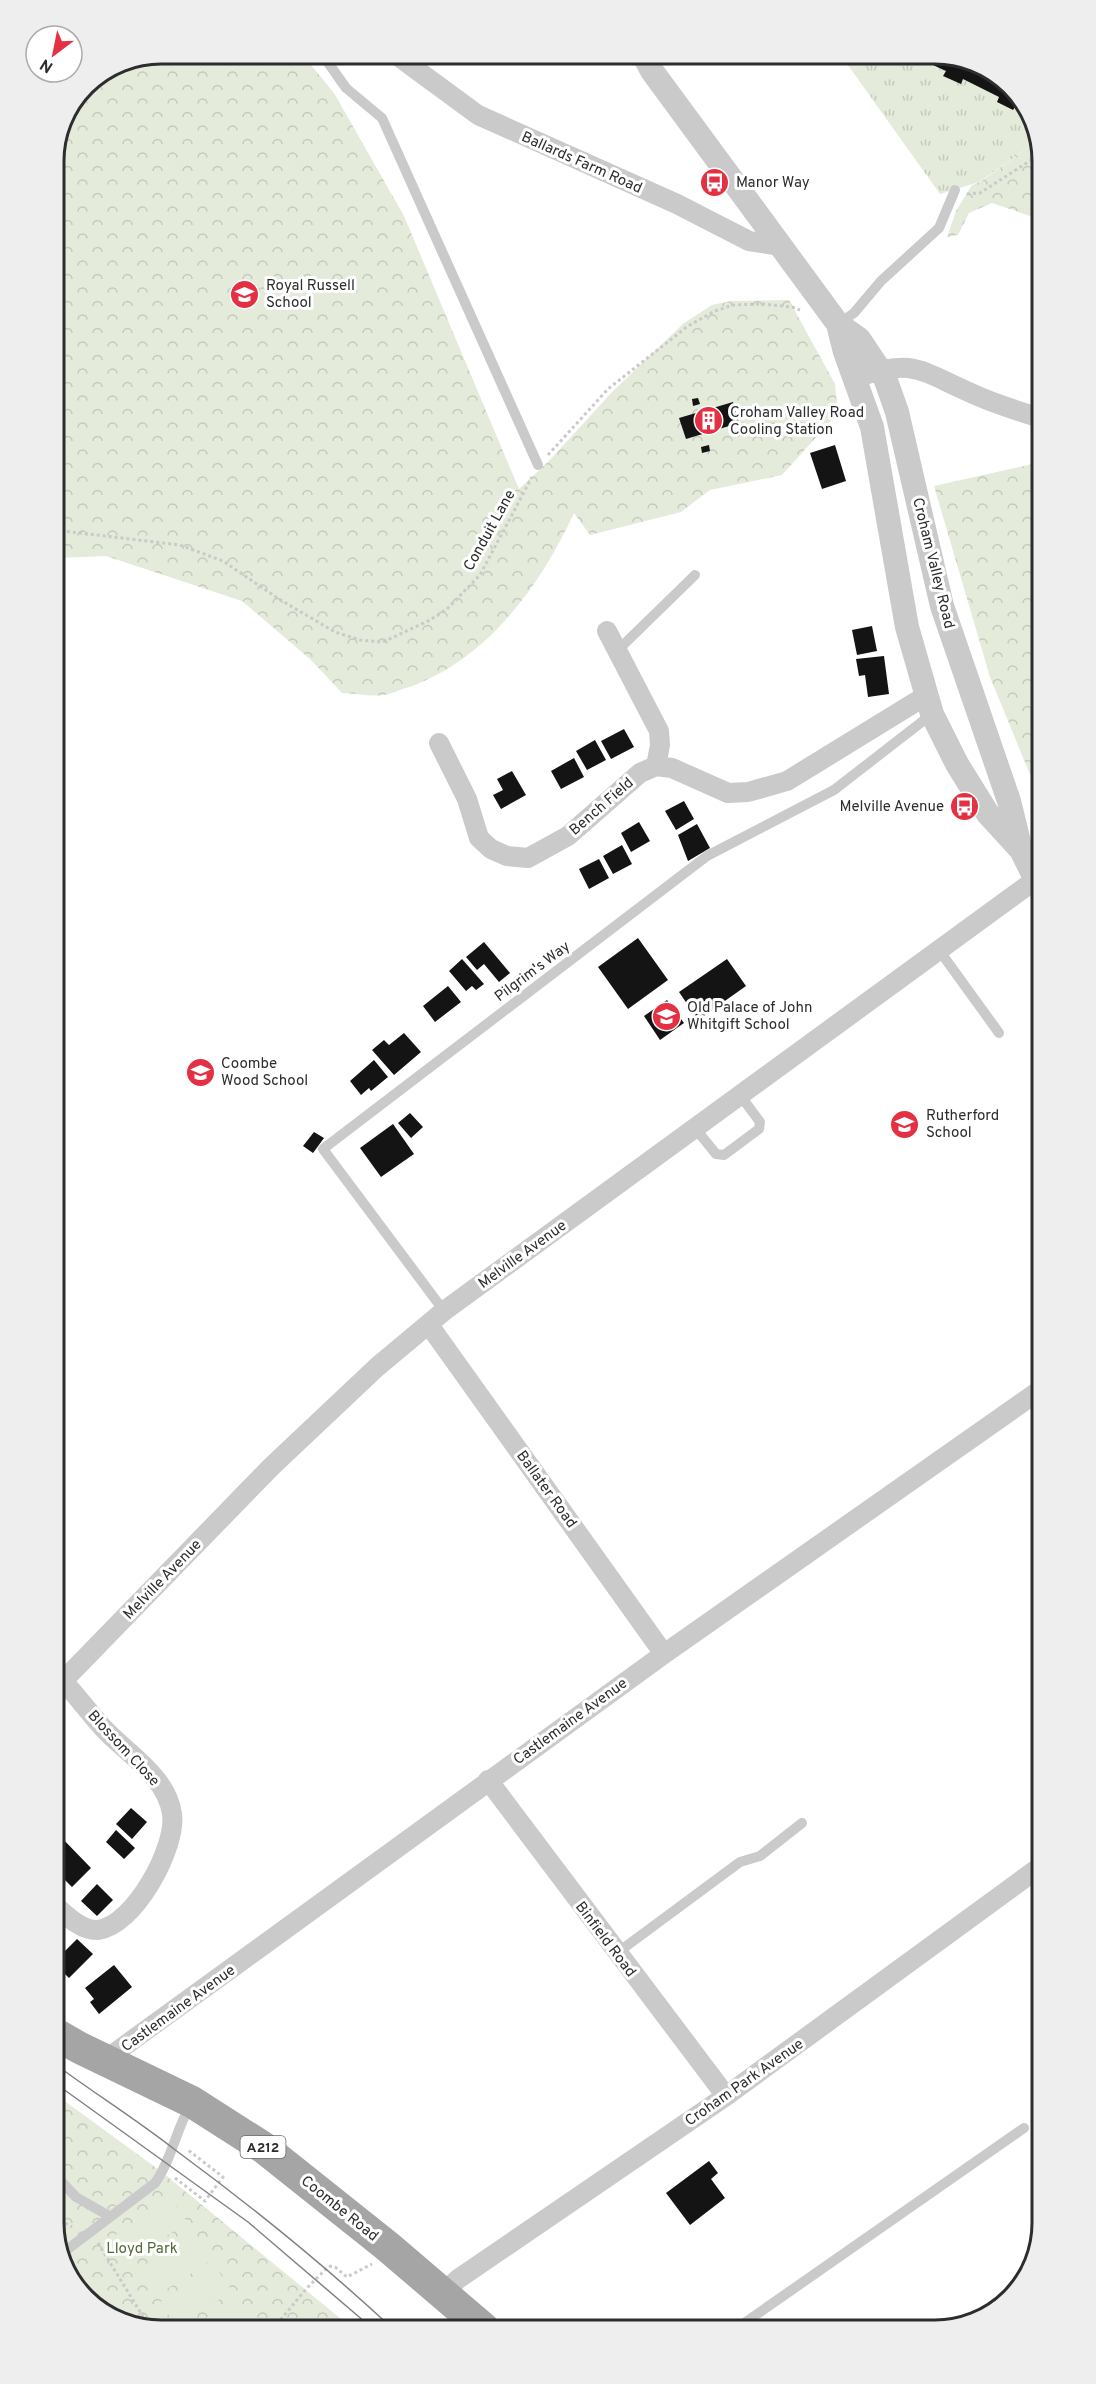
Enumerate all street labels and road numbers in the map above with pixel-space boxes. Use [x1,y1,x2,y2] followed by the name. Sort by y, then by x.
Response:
[518,128,645,199] street label: Ballards Farm Road
[460,487,520,575] street label: Conduit Lane
[907,496,958,631] street label: Croham Valley Road
[566,774,638,840] street label: Bench Field
[491,938,574,1007] street label: Pilgrim's Way
[475,1217,571,1294] street label: Melville Avenue
[511,1447,580,1532] street label: Ballater Road
[120,1536,206,1624] street label: Melville Avenue
[510,1674,632,1770] street label: Castlemaine Avenue
[83,1707,163,1791] street label: Blossom Close
[570,1898,639,1981] street label: Binfield Road
[118,1961,240,2057] street label: Castlemaine Avenue
[682,2035,808,2131] street label: Croham Park Avenue
[240,2136,286,2158] road number: A212
[296,2172,382,2246] street label: Coombe Road

